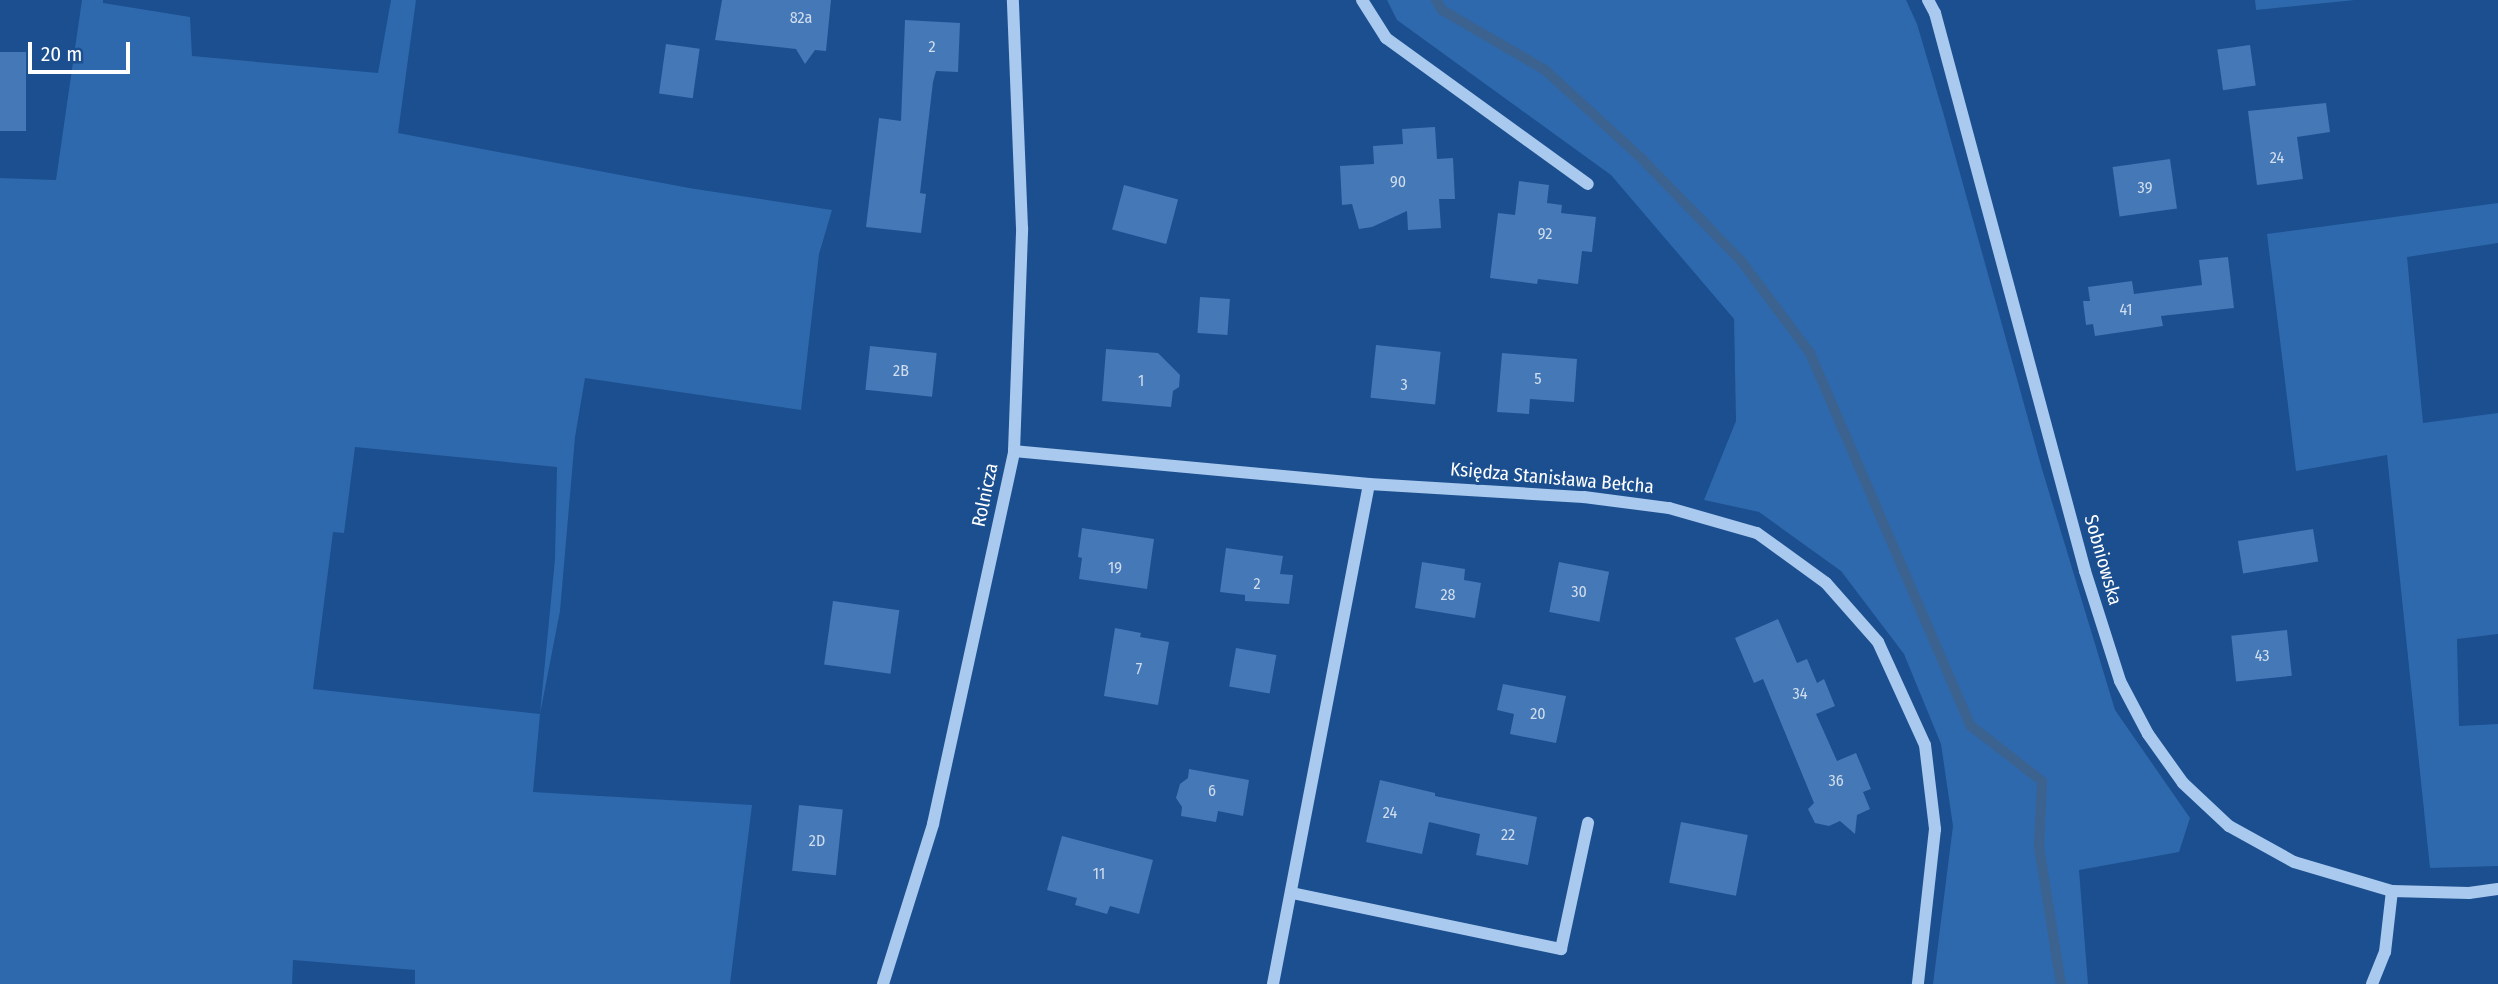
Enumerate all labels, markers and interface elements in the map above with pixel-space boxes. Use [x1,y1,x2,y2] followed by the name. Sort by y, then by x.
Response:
[790,8,812,28] house number: 82a
[32,28,133,72] scale bar
[928,37,936,57] house number: 2
[41,41,82,67] text: 20 m
[2270,148,2284,168] house number: 24
[1390,172,1406,192] house number: 90
[2138,178,2152,198] house number: 39
[1538,224,1552,244] house number: 92
[2119,300,2133,320] house number: 41
[893,361,909,381] house number: 2B
[1534,369,1542,389] house number: 5
[1138,371,1144,391] house number: 1
[1400,375,1408,395] house number: 3
[1449,458,1655,498] street label: Księdza Stanisława Bełcha
[967,461,1003,529] street label: Rolnicza
[2079,512,2127,608] street label: Sobniowska
[1108,558,1122,578] house number: 19
[1253,574,1261,594] house number: 2
[1571,582,1587,602] house number: 30
[1440,585,1456,605] house number: 28
[2255,646,2269,666] house number: 43
[1136,659,1142,679] house number: 7
[1793,684,1807,704] house number: 34
[1530,704,1546,724] house number: 20
[1828,771,1844,791] house number: 36
[1208,781,1216,801] house number: 6
[1383,803,1397,823] house number: 24
[1501,825,1515,845] house number: 22
[809,831,825,851] house number: 2D
[1093,864,1105,884] house number: 11

